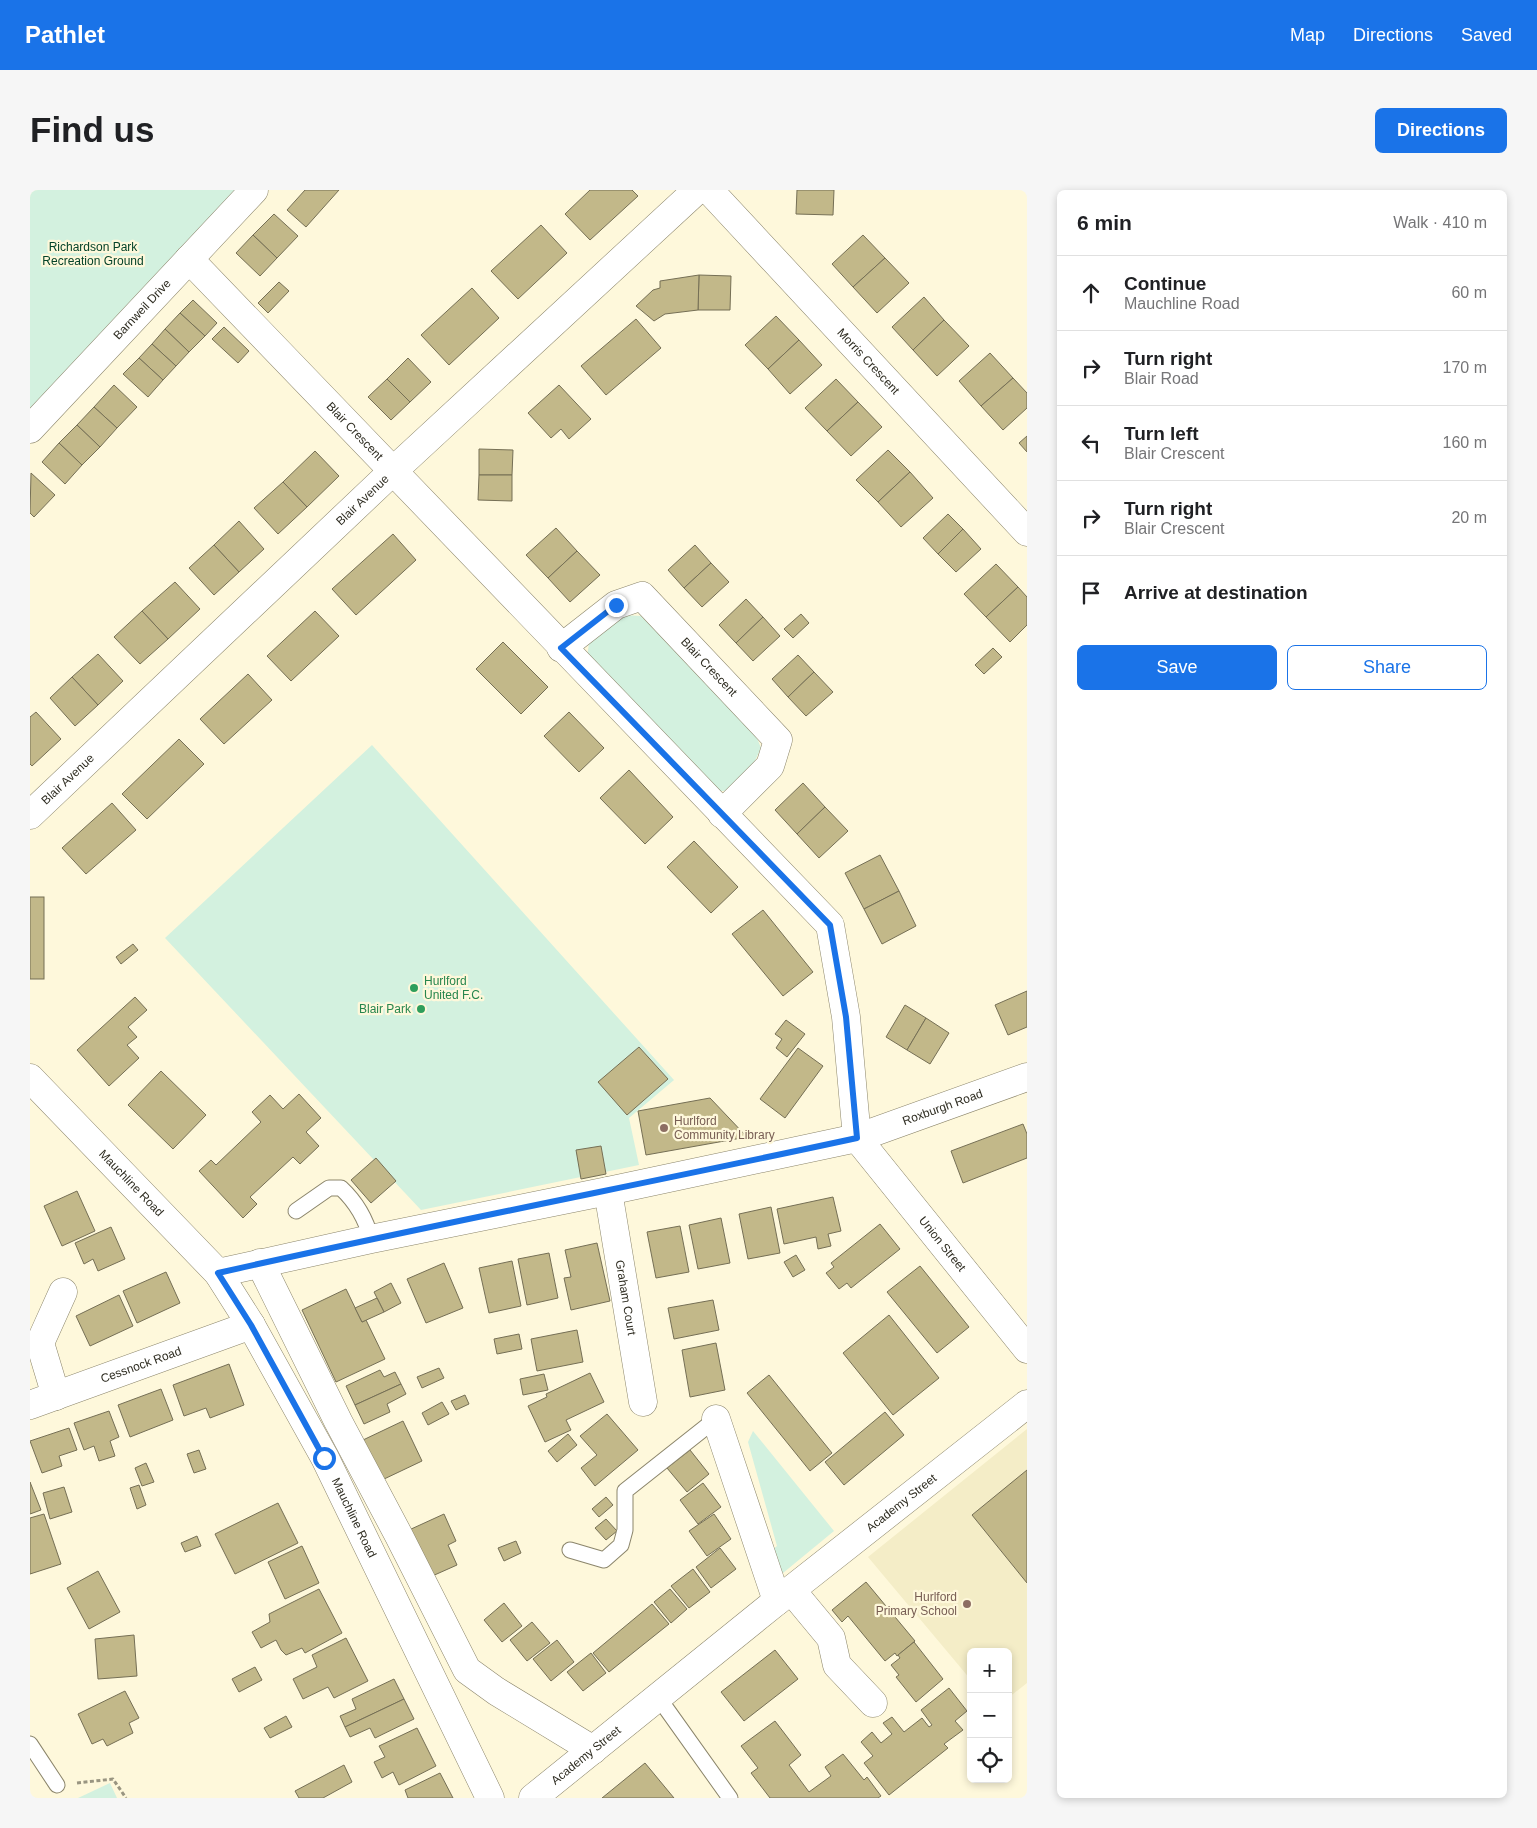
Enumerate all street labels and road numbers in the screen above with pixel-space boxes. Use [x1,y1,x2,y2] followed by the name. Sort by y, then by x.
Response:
[111,276,174,342] street label: Barnweil Drive
[834,326,903,398] street label: Morris Crescent
[324,399,386,464] street label: Blair Crescent
[333,472,392,528] street label: Blair Avenue
[678,635,741,700] street label: Blair Crescent
[39,751,97,807] street label: Blair Avenue
[901,1087,985,1128] street label: Roxburgh Road
[96,1147,167,1219] street label: Mauchline Road
[916,1213,969,1275] street label: Union Street
[613,1259,639,1337] street label: Graham Court
[99,1344,183,1386] street label: Cessnock Road
[864,1471,940,1535] street label: Academy Street
[329,1476,379,1560] street label: Mauchline Road
[548,1723,624,1788] street label: Academy Street

